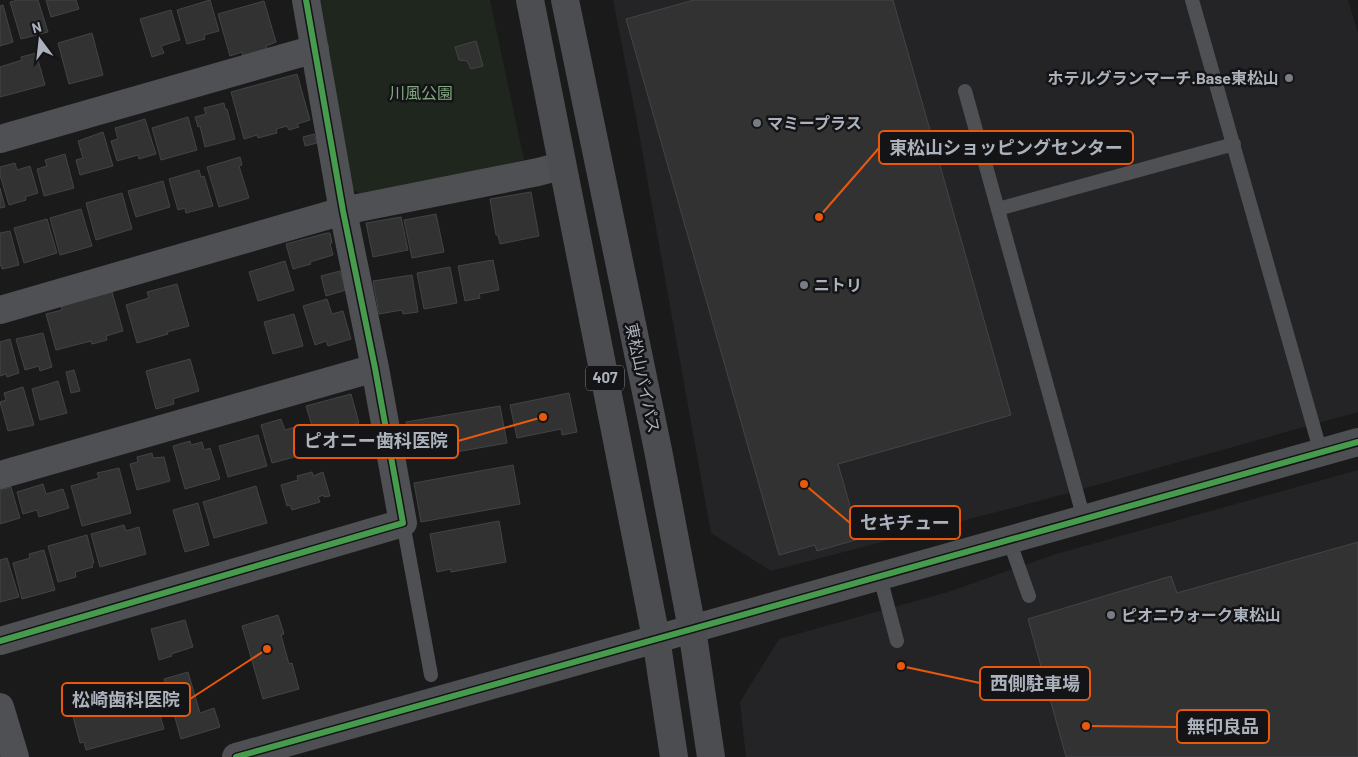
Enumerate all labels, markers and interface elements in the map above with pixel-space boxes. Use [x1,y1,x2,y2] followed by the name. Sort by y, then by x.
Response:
[15,15,65,65] north arrow
[30,18,43,36] text: N
[1048,68,1279,87] place label: ホテルグランマーチ.Base東松山
[1283,72,1295,84] marker: ホテルグランマーチ.Base東松山
[389,83,453,102] park label: 川風公園
[767,113,862,132] place label: マミープラス
[751,117,763,129] marker: マミープラス
[879,131,1133,164] callout: 東松山ショッピングセンター
[889,136,1123,158] text: 東松山ショッピングセンター
[814,275,862,294] place label: ニトリ
[798,279,810,291] marker: ニトリ
[623,321,664,434] street label: 東松山バイパス
[586,366,624,390] road number: 407
[294,425,458,458] callout: ピオニー歯科医院
[304,429,448,451] text: ピオニー歯科医院
[850,506,960,539] callout: セキチュー
[860,511,950,533] text: セキチュー
[1121,605,1281,624] place label: ピオニウォーク東松山
[1105,609,1117,621] marker: ピオニウォーク東松山
[980,667,1090,700] callout: 西側駐車場
[990,672,1080,694] text: 西側駐車場
[62,683,190,716] callout: 松崎歯科医院
[72,688,180,710] text: 松崎歯科医院
[1177,710,1269,743] callout: 無印良品
[1187,715,1259,737] text: 無印良品

